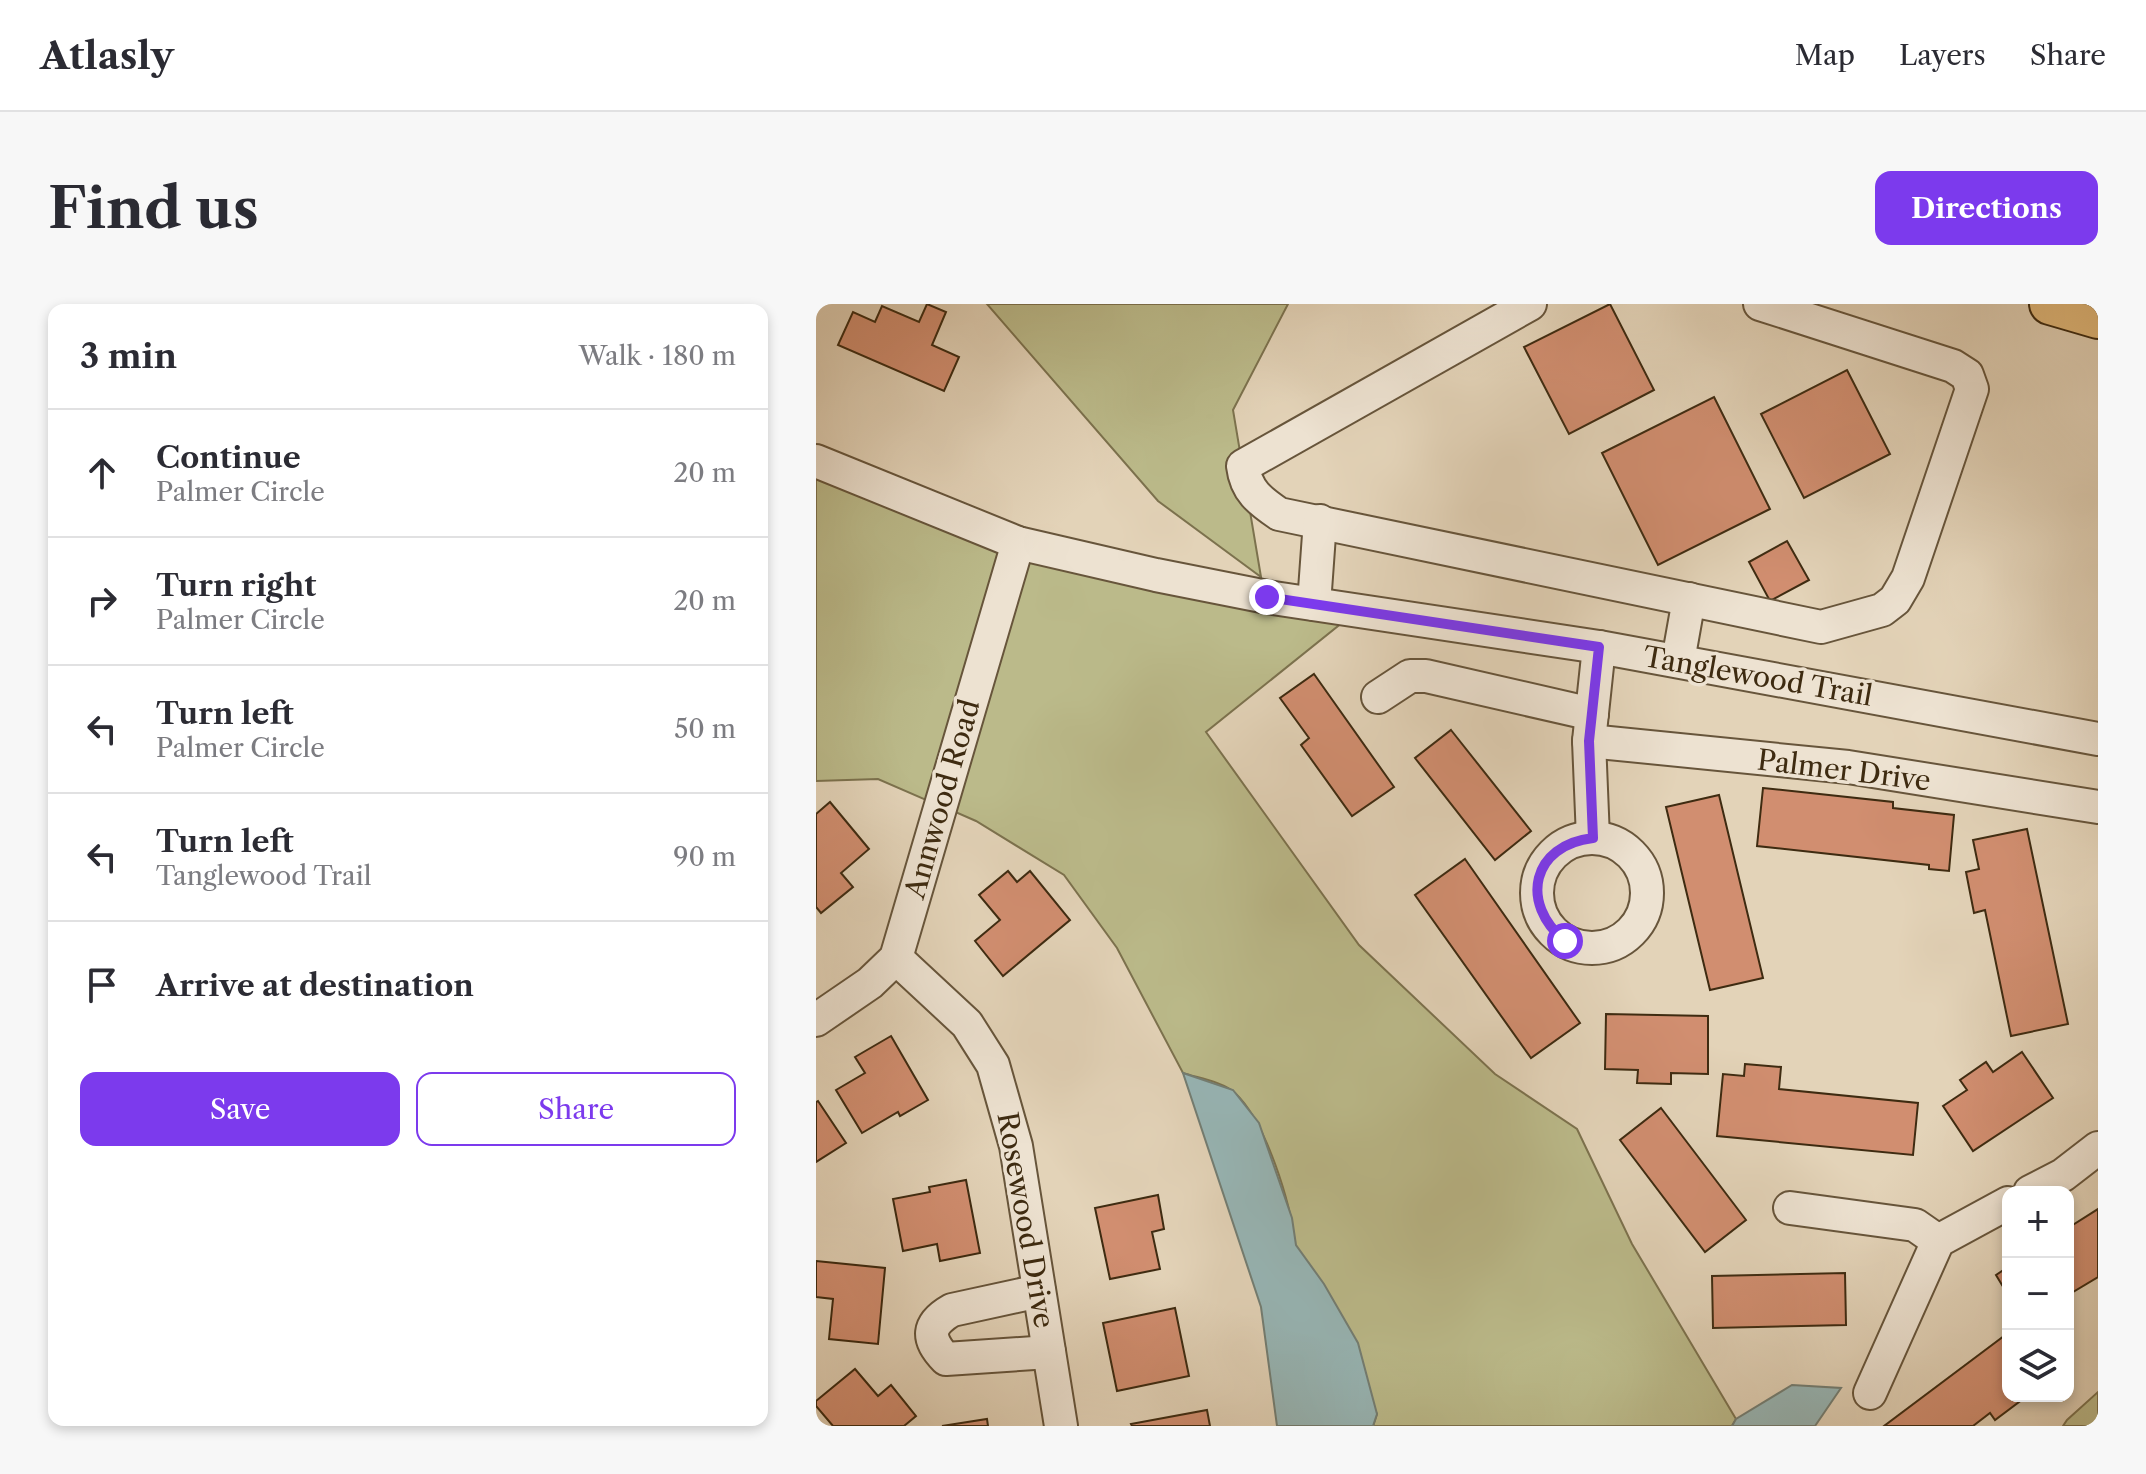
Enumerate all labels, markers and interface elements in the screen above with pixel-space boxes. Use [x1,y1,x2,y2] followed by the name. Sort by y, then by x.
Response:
[40,32,174,79] text: Atlasly
[1795,38,1855,72] text: Map
[1899,38,1986,72] text: Layers
[2030,38,2106,72] text: Share
[1875,171,2098,245] button: Directions
[48,174,259,243] text: Find us
[80,335,177,377] text: 3 min
[579,340,736,372] text: Walk · 180 m
[156,439,301,476] text: Continue
[80,451,124,495] icon: ahead
[673,457,736,489] text: 20 m
[156,476,325,508] text: Palmer Circle
[156,567,316,604] text: Turn right
[80,579,124,623] icon: right
[1249,579,1285,615] route end
[673,585,736,617] text: 20 m
[156,604,325,636] text: Palmer Circle
[1641,639,1875,713] street label: Tanglewood Trail
[156,695,293,732] text: Turn left
[897,695,987,903] street label: Annwood Road
[80,707,124,751] icon: left
[674,713,736,745] text: 50 m
[156,732,325,764] text: Palmer Circle
[1755,743,1933,797] street label: Palmer Drive
[156,823,293,860] text: Turn left
[80,835,124,879] icon: left
[673,841,736,873] text: 90 m
[156,860,371,892] text: Tanglewood Trail
[1547,923,1583,959] route start
[80,963,124,1007] icon: arrive
[156,967,474,1004] text: Arrive at destination
[80,1072,400,1146] button: Save
[416,1072,736,1146] button: Share
[990,1109,1062,1331] street label: Rosewood Drive
[2002,1186,2074,1402] map controls
[2002,1186,2074,1258] button: +
[2002,1258,2074,1330] button: −
[2002,1330,2074,1402] button: layers

